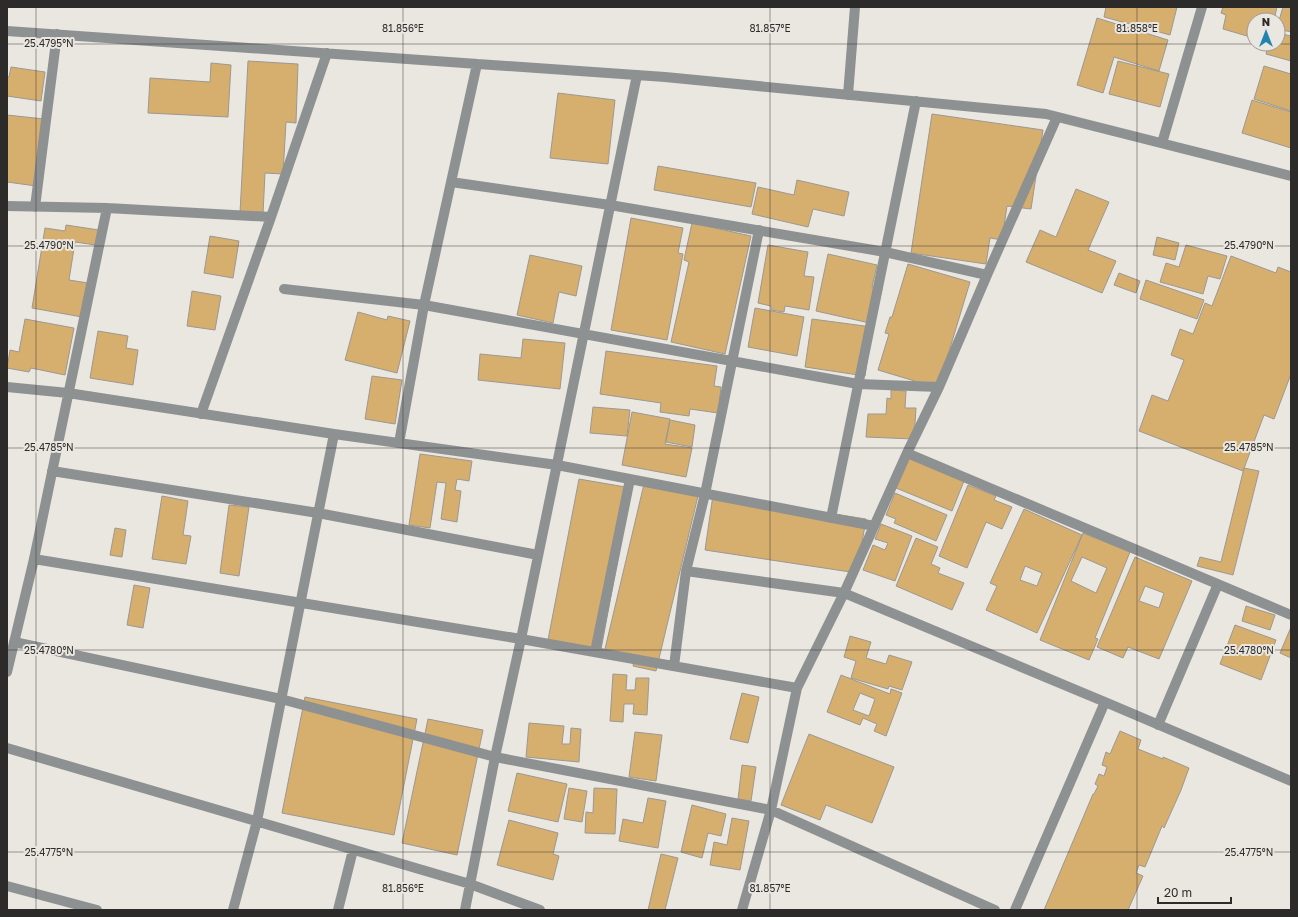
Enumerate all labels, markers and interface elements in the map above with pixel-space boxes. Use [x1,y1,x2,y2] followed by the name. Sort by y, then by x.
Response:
[1246,12,1286,52] north arrow
[1262,15,1270,28] text: N
[382,22,424,34] text: 81.856°E
[749,22,791,34] text: 81.857°E
[1116,22,1158,34] text: 81.858°E
[24,37,74,49] text: 25.4795°N
[24,239,74,251] text: 25.4790°N
[1224,239,1274,251] text: 25.4790°N
[24,441,74,453] text: 25.4785°N
[1224,441,1274,453] text: 25.4785°N
[24,644,74,656] text: 25.4780°N
[1224,644,1274,656] text: 25.4780°N
[25,846,73,858] text: 25.4775°N
[1225,846,1273,858] text: 25.4775°N
[1158,879,1231,905] scale bar
[382,882,424,894] text: 81.856°E
[749,882,791,894] text: 81.857°E
[1164,885,1192,900] text: 20 m

